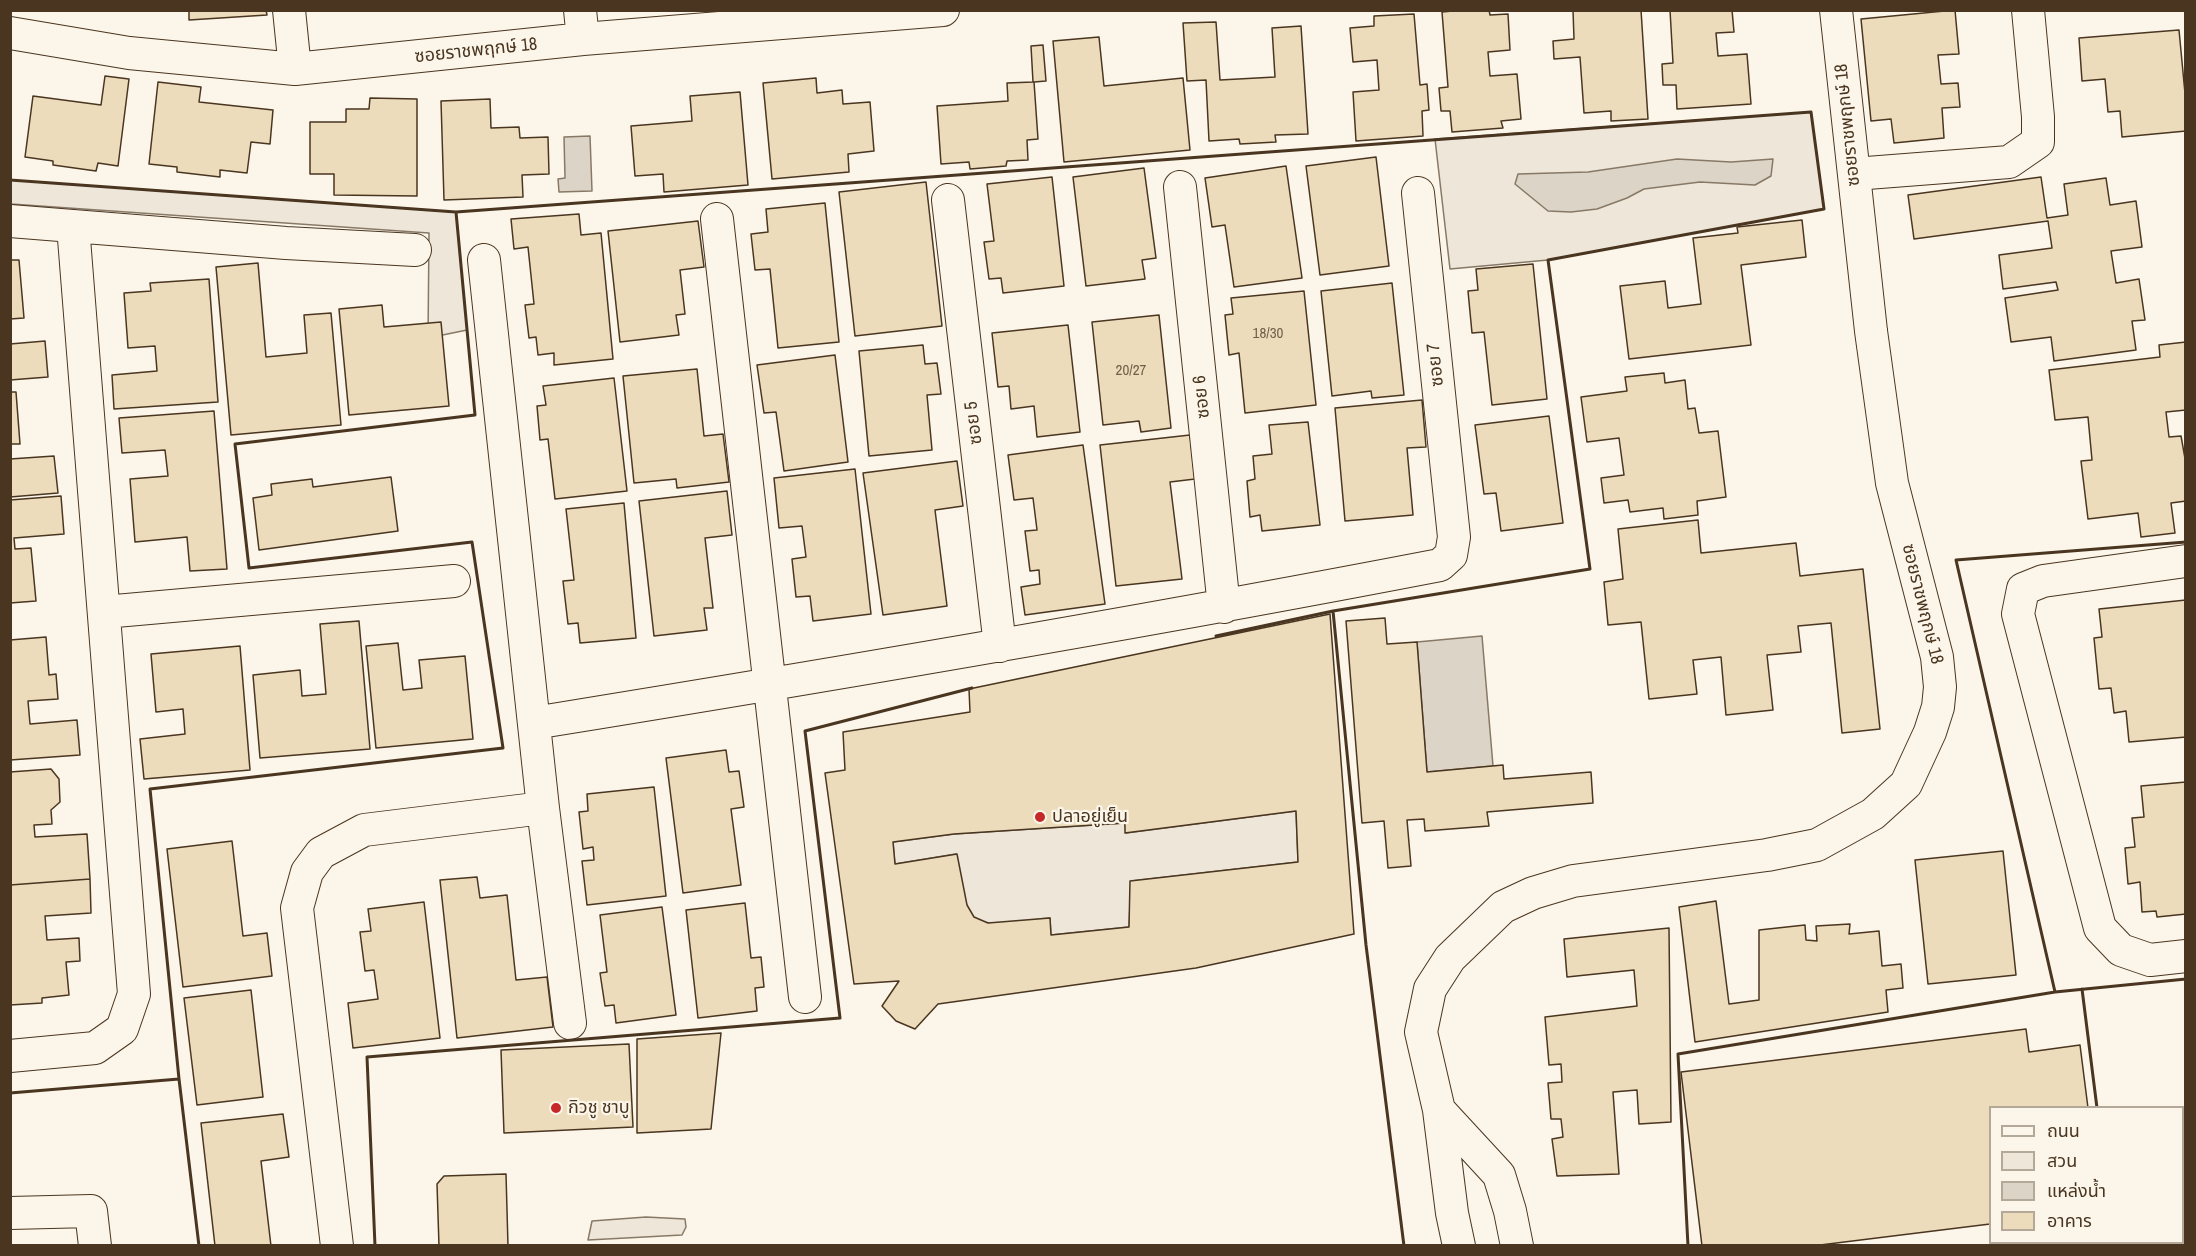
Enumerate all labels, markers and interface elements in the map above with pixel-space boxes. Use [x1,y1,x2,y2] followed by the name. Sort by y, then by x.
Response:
[414,34,538,68] street label: ซอยราชพฤกษ์ 18
[1831,63,1865,187] street label: ซอยราชพฤกษ์ 18
[1253,325,1283,343] house number: 18/30
[1423,342,1449,388] street label: ซอย 7
[1116,362,1146,380] house number: 20/27
[1189,374,1215,420] street label: ซอย 6
[961,400,987,446] street label: ซอย 5
[1897,542,1947,666] street label: ซอยราชพฤกษ์ 18
[1052,806,1128,828] place label: ปลาอยู่เย็น
[1033,810,1047,824] marker: ปลาอยู่เย็น
[568,1097,630,1119] place label: กิวชู ชาบู
[549,1101,563,1115] marker: กิวชู ชาบู
[1989,1106,2184,1244] legend
[2047,1118,2080,1143] text: ถนน
[2047,1148,2077,1173] text: สวน
[2047,1178,2106,1203] text: แหล่งน้ำ
[2047,1208,2092,1233] text: อาคาร

